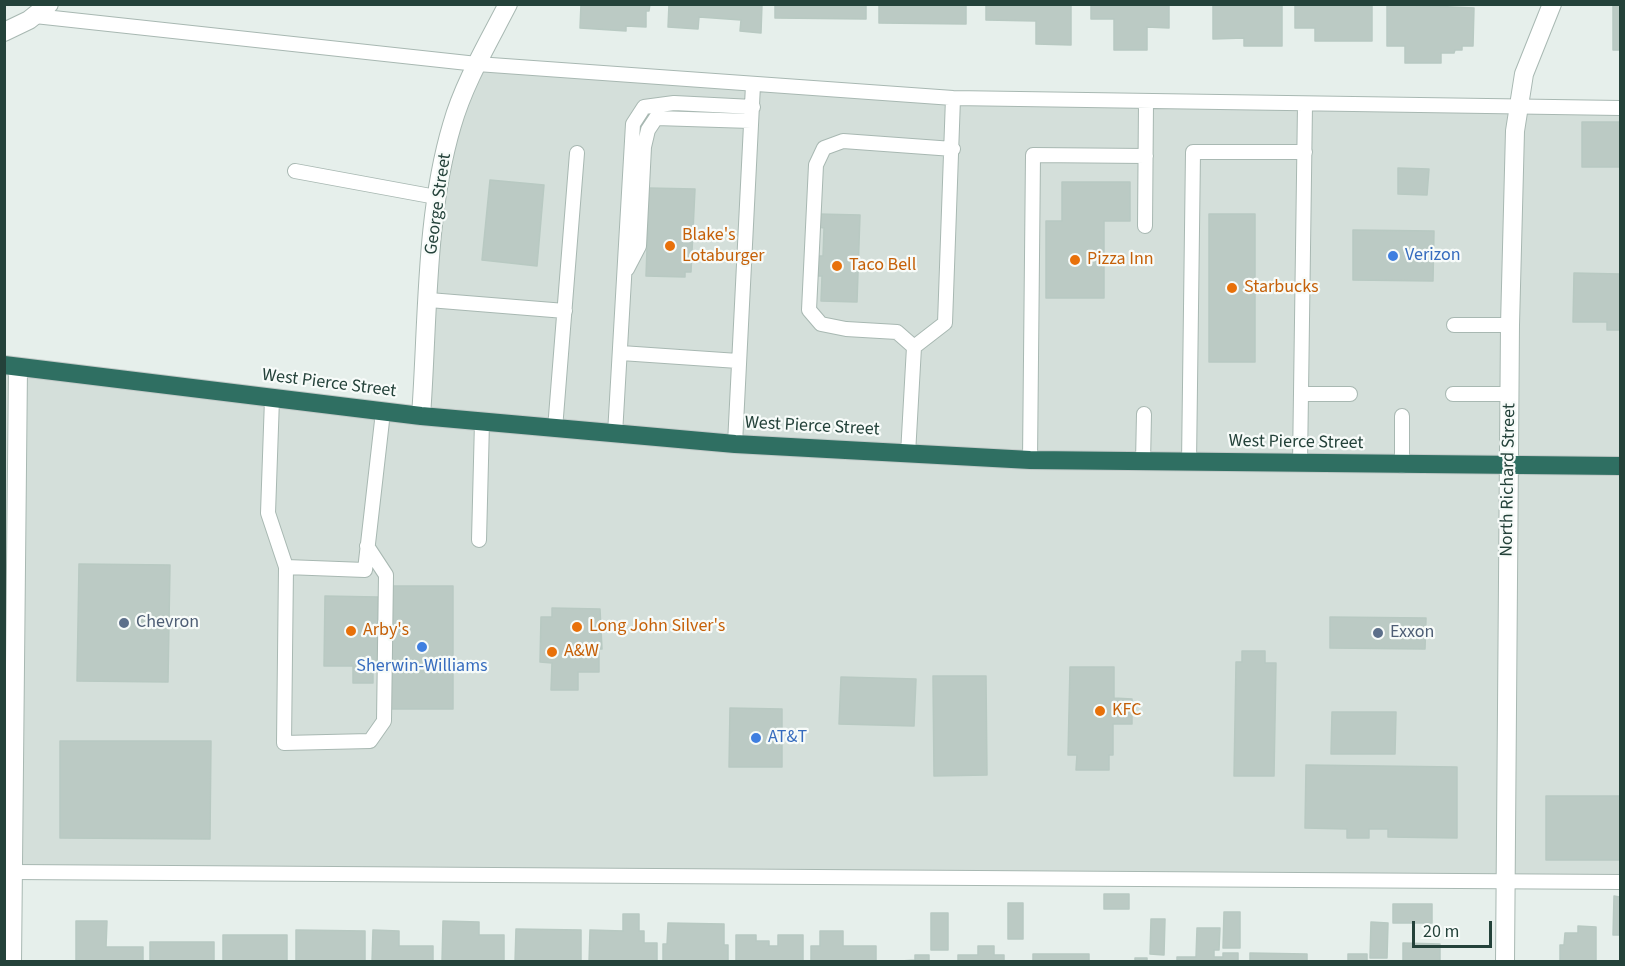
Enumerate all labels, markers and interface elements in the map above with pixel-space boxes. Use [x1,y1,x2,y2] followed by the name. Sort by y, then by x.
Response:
[421,152,457,256] street label: George Street
[682,225,765,268] place label: Blake's Lotaburger
[663,239,677,253] marker: Blake's Lotaburger
[1405,245,1461,267] place label: Verizon
[1087,249,1154,271] place label: Pizza Inn
[1386,249,1400,263] marker: Verizon
[1068,253,1082,267] marker: Pizza Inn
[849,255,916,277] place label: Taco Bell
[830,259,844,273] marker: Taco Bell
[1244,277,1319,299] place label: Starbucks
[1225,281,1239,295] marker: Starbucks
[261,365,397,403] street label: West Pierce Street
[1497,403,1521,557] street label: North Richard Street
[744,413,880,441] street label: West Pierce Street
[1228,431,1364,455] street label: West Pierce Street
[136,612,199,634] place label: Chevron
[117,616,131,630] marker: Chevron
[589,616,725,638] place label: Long John Silver's
[363,620,409,642] place label: Arby's
[570,620,584,634] marker: Long John Silver's
[1390,622,1434,644] place label: Exxon
[344,624,358,638] marker: Arby's
[1371,626,1385,640] marker: Exxon
[415,640,429,654] marker: Sherwin-Williams
[564,641,599,663] place label: A&W
[545,645,559,659] marker: A&W
[356,656,488,678] place label: Sherwin-Williams
[1112,700,1141,722] place label: KFC
[1093,704,1107,718] marker: KFC
[768,727,807,749] place label: AT&T
[749,731,763,745] marker: AT&T
[1415,909,1494,947] scale bar
[1423,919,1459,944] text: 20 m

